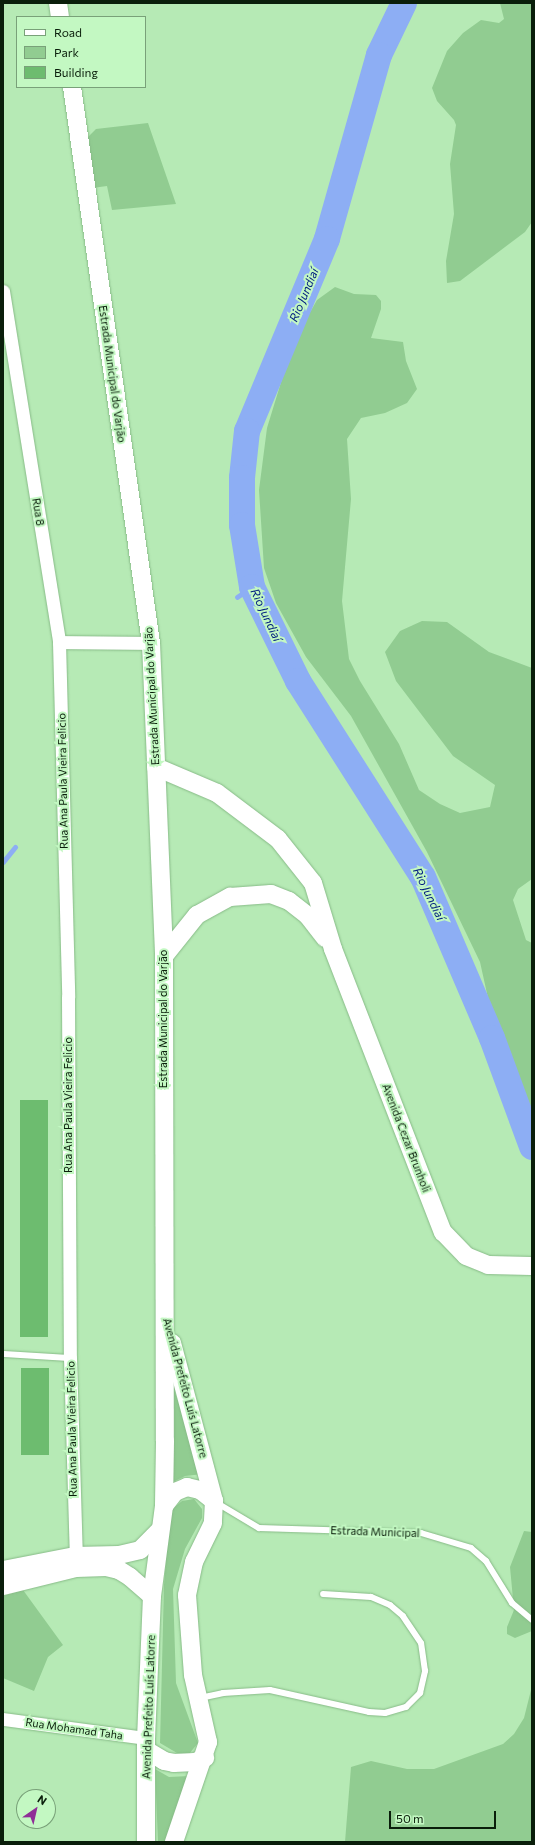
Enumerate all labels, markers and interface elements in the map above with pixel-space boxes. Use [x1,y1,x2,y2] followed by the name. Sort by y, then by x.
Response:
[16,16,146,88] legend
[54,25,82,39] text: Road
[54,45,79,59] text: Park
[54,65,98,79] text: Building
[286,266,322,324] water label: Rio Jundiaí
[96,304,128,444] street label: Estrada Municipal do Varjão
[29,497,47,527] street label: Rua 8
[247,586,285,644] water label: Rio Jundiaí
[142,626,162,766] street label: Estrada Municipal do Varjão
[55,713,71,849] street label: Rua Ana Paula Vieira Felicio
[410,865,448,923] water label: Rio Jundiaí
[156,950,170,1088] street label: Estrada Municipal do Varjão
[61,1037,75,1173] street label: Rua Ana Paula Vieira Felicio
[379,1082,433,1194] street label: Avenida Cezar Brunholi
[160,1317,210,1459] street label: Avenida Prefeito Luís Latorre
[64,1361,80,1497] street label: Rua Ana Paula Vieira Felicio
[330,1524,420,1540] street label: Estrada Municipal
[140,1635,158,1779] street label: Avenida Prefeito Luís Latorre
[24,1716,124,1742] street label: Rua Mohamad Taha
[16,1789,56,1829] north arrow
[35,1792,49,1807] text: N
[391,1803,498,1829] scale bar
[396,1811,424,1825] text: 50 m

